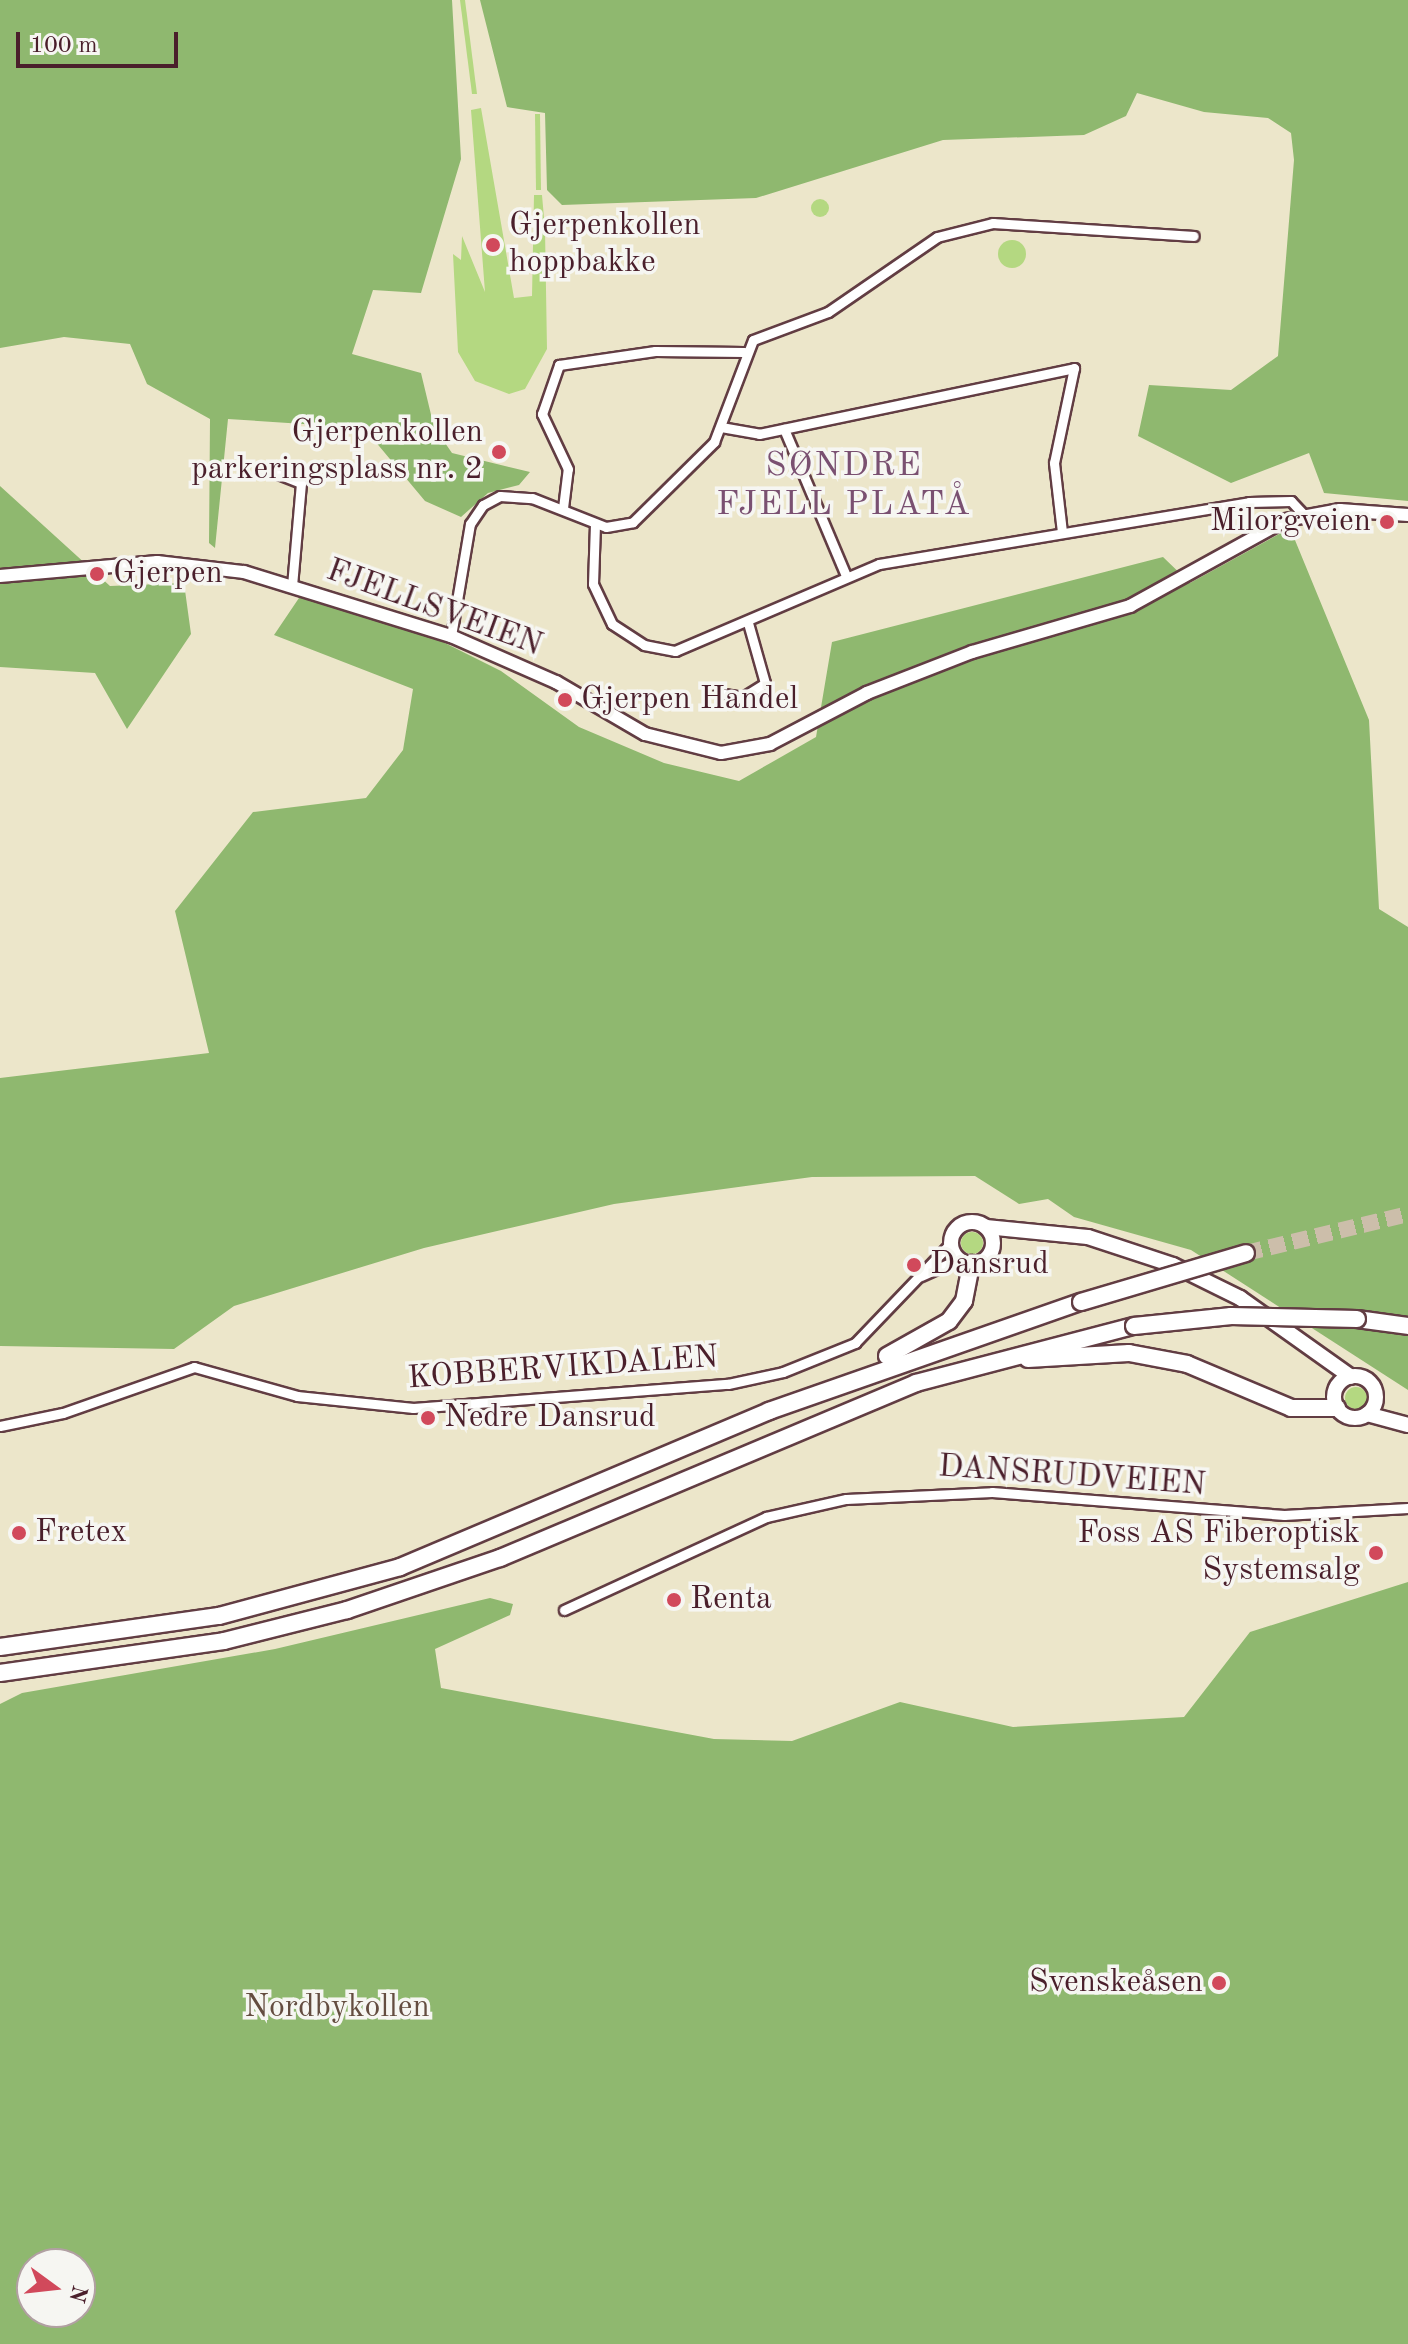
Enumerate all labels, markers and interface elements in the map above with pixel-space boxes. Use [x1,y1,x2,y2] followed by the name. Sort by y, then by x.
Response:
[20,16,182,66] scale bar
[30,34,98,58] text: 100 m
[509,208,700,283] place label: Gjerpenkollen hoppbakke
[484,236,502,254] marker: Gjerpenkollen hoppbakke
[191,415,483,490] place label: Gjerpenkollen parkeringsplass nr. 2
[490,443,508,461] marker: Gjerpenkollen parkeringsplass nr. 2
[716,446,972,526] district label: SØNDRE FJELL PLATÅ
[1210,503,1371,541] place label: Milorgveien
[1378,513,1396,531] marker: Milorgveien
[321,552,547,666] street label: FJELLSVEIEN
[113,555,223,593] place label: Gjerpen
[88,565,106,583] marker: Gjerpen
[581,681,798,719] place label: Gjerpen Handel
[556,691,574,709] marker: Gjerpen Handel
[930,1246,1049,1284] place label: Dansrud
[905,1256,923,1274] marker: Dansrud
[406,1339,720,1399] street label: KOBBERVIKDALEN
[444,1399,656,1437] place label: Nedre Dansrud
[419,1409,437,1427] marker: Nedre Dansrud
[937,1448,1207,1506] street label: DANSRUDVEIEN
[35,1514,127,1552] place label: Fretex
[1078,1516,1360,1591] place label: Foss AS Fiberoptisk Systemsalg
[10,1524,28,1542] marker: Fretex
[1367,1544,1385,1562] marker: Foss AS Fiberoptisk Systemsalg
[690,1581,772,1619] place label: Renta
[665,1591,683,1609] marker: Renta
[1029,1964,1203,2002] place label: Svenskeåsen
[1210,1974,1228,1992] marker: Svenskeåsen
[244,1989,430,2027] park label: Nordbykollen
[16,2248,96,2328] north arrow
[64,2283,90,2305] text: N

